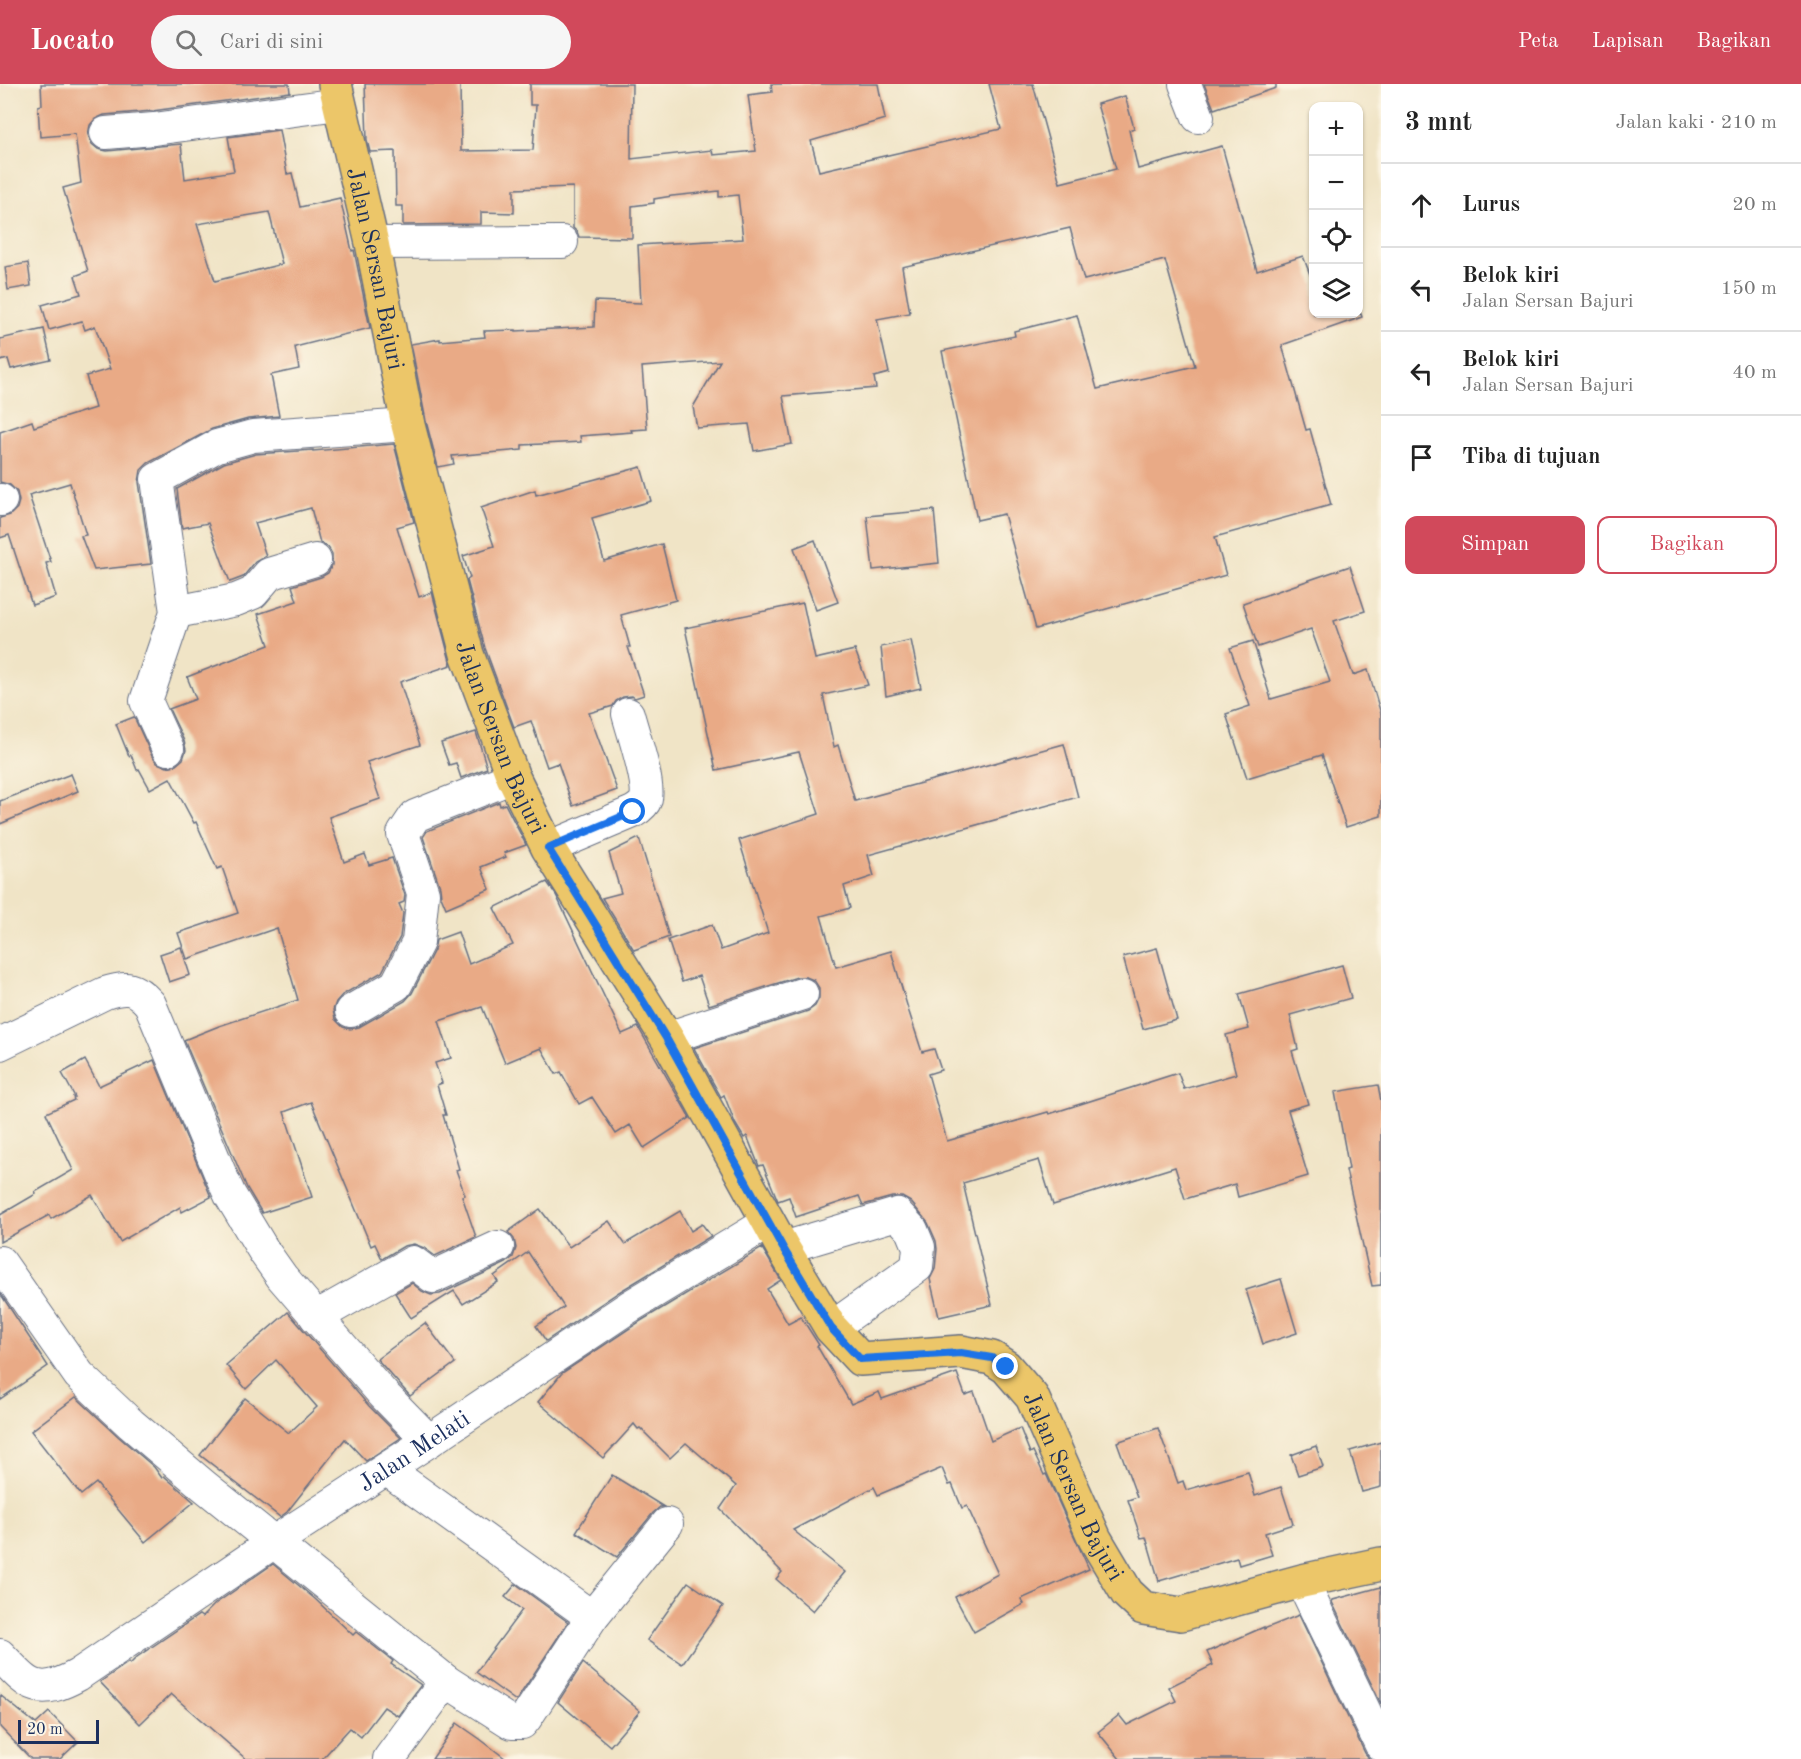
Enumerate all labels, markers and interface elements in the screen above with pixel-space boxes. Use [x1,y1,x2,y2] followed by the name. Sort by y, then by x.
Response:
[151,15,571,69] search box
[172,26,205,59] icon: search
[30,28,115,56] text: Locato
[220,31,323,53] text: Cari di sini
[1518,31,1559,52] text: Peta
[1592,31,1663,52] text: Lapisan
[1696,31,1771,52] text: Bagikan
[1309,102,1363,318] map controls
[1309,102,1363,156] button: +
[1405,110,1472,136] text: 3 mnt
[1615,113,1777,133] text: Jalan kaki · 210 m
[1309,156,1363,210] button: −
[341,166,407,372] street label: Jalan Sersan Bajuri
[1405,189,1438,222] icon: ahead
[1462,194,1520,216] text: Lurus
[1732,195,1777,215] text: 20 m
[1309,210,1363,264] button: locate
[1309,264,1363,318] button: layers
[1462,265,1559,287] text: Belok kiri
[1405,273,1438,306] icon: left
[1721,279,1777,299] text: 150 m
[1462,292,1633,312] text: Jalan Sersan Bajuri
[1462,349,1559,371] text: Belok kiri
[1405,357,1438,390] icon: left
[1732,363,1777,383] text: 40 m
[1462,376,1633,396] text: Jalan Sersan Bajuri
[1405,441,1438,474] icon: arrive
[1462,446,1600,468] text: Tiba di tujuan
[1405,516,1585,574] button: Simpan
[1597,516,1777,574] button: Bagikan
[450,639,549,838] street label: Jalan Sersan Bajuri
[619,798,645,824] route start
[992,1353,1018,1379] route end
[1017,1389,1127,1586] street label: Jalan Sersan Bajuri
[355,1407,475,1497] street label: Jalan Melati
[18,1717,99,1744] scale bar
[27,1722,63,1738] text: 20 m

